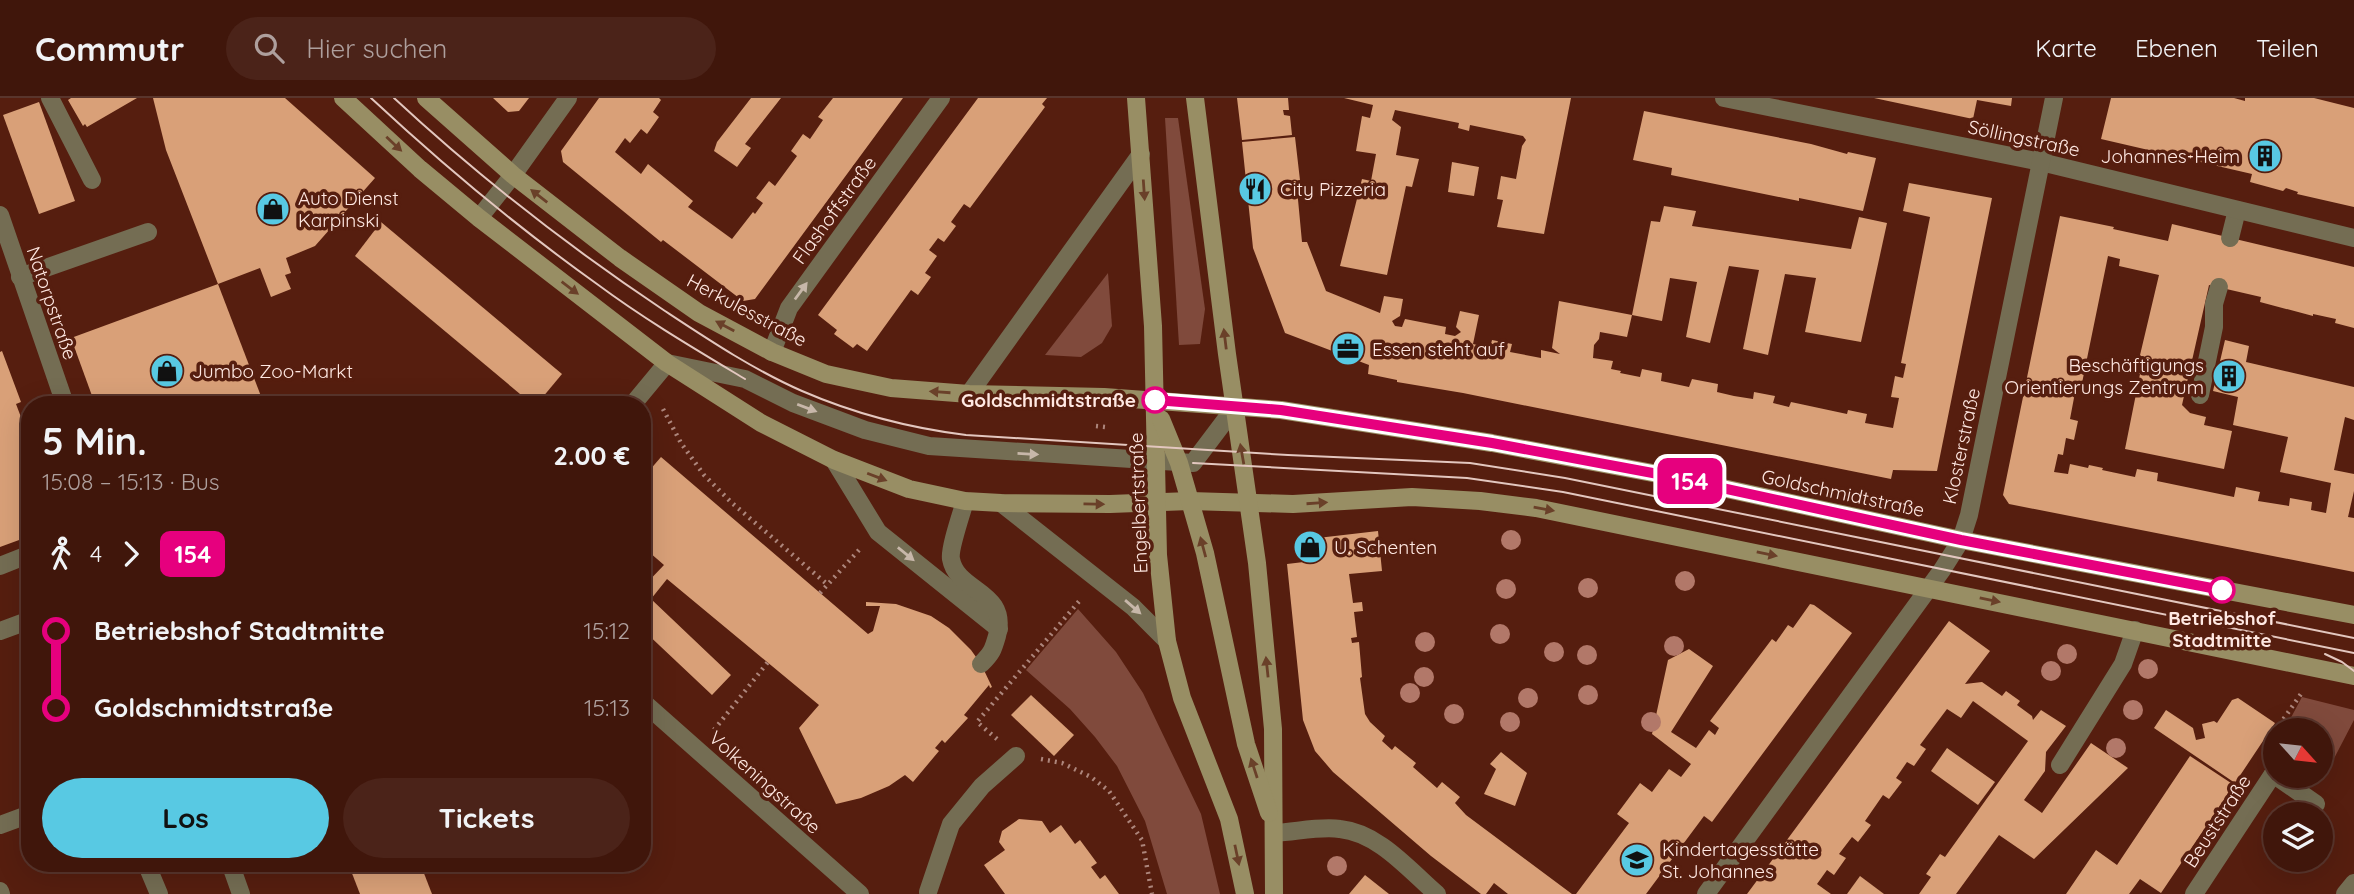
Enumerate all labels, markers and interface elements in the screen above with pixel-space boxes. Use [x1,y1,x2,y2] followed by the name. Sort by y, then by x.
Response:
[226,17,716,80] search box
[35,28,184,69] text: Commutr
[250,29,288,67] icon: search
[306,32,447,65] text: Hier suchen
[2035,33,2097,63] text: Karte
[2135,33,2218,63] text: Ebenen
[2256,33,2319,63] text: Teilen
[1966,114,2082,162] street label: Söllingstraße
[385,136,402,152] one-way arrow
[2246,137,2284,175] building icon: Johannes-Heim
[2101,144,2240,168] place label: Johannes-Heim
[787,151,881,269] street label: Flashoffstraße
[1236,170,1274,208] restaurant icon: City Pizzeria
[1280,177,1386,201] place label: City Pizzeria
[1138,180,1149,202] one-way arrow
[298,186,399,232] place label: Auto Dienst Karpinski
[530,189,548,203] one-way arrow
[254,190,292,228] shop icon: Auto Dienst Karpinski
[21,243,83,363] street label: Natorpstraße
[683,268,811,352] street label: Herkulesstraße
[560,281,578,296] one-way arrow
[794,282,808,300] one-way arrow
[715,321,735,332] one-way arrow
[1220,328,1231,350] one-way arrow
[1329,330,1367,368] office icon: Essen steht auf
[1372,337,1505,361] place label: Essen steht auf
[148,352,186,390] shop icon: Jumbo Zoo-Markt
[2004,353,2204,399] place label: Beschäftigungs Orientierungs Zentrum
[2210,357,2248,395] building icon: Beschäftigungs Orientierungs Zentrum
[192,359,353,383] place label: Jumbo Zoo-Markt
[929,386,951,397] one-way arrow
[1937,386,1985,506] street label: Klosterstraße
[1142,387,1168,413] marker: Goldschmidtstraße
[961,388,1136,412] place label: Goldschmidtstraße
[797,403,818,414] one-way arrow
[42,417,147,465] text: 5 Min.
[1124,432,1152,574] street label: Engelbertstraße
[553,439,630,472] text: 2.00 €
[1236,443,1247,465] one-way arrow
[1017,448,1039,459] one-way arrow
[1650,458,1730,504] line badge: 154
[1759,464,1927,522] street label: Goldschmidtstraße
[1671,466,1709,496] text: 154
[42,467,220,496] text: 15:08 – 15:13 · Bus
[866,471,887,482] one-way arrow
[1307,497,1329,508] one-way arrow
[1083,498,1105,510] one-way arrow
[1533,504,1555,515] one-way arrow
[1291,528,1329,566] shop icon: U. Schenten
[42,535,80,573] icon: walk
[112,535,150,573] icon: forward
[1334,535,1437,559] place label: U. Schenten
[1197,536,1207,557] one-way arrow
[90,539,102,568] text: 4
[174,539,211,569] text: 154
[898,546,915,561] one-way arrow
[1756,549,1778,560] one-way arrow
[2209,577,2235,603] marker: Betriebshof Stadtmitte
[1979,595,2001,606] one-way arrow
[1124,599,1142,615] one-way arrow
[2168,606,2277,652] place label: Betriebshof Stadtmitte
[94,614,385,647] text: Betriebshof Stadtmitte
[583,616,630,645] text: 15:12
[1261,656,1272,678] one-way arrow
[94,691,333,724] text: Goldschmidtstraße
[584,693,630,722] text: 15:13
[2263,718,2333,788] north arrow
[2263,718,2333,872] map controls
[704,725,826,839] street label: Volkeningstraße
[1248,757,1259,778] one-way arrow
[2178,770,2256,872] street label: Beuststraße
[42,778,329,858] button: Los
[343,778,630,858] button: Tickets
[2263,802,2333,872] button: layers
[1662,837,1819,883] place label: Kindertagesstätte St. Johannes
[1618,841,1656,879] school or university icon: Kindertagesstätte St. Johannes
[1231,844,1242,866] one-way arrow

